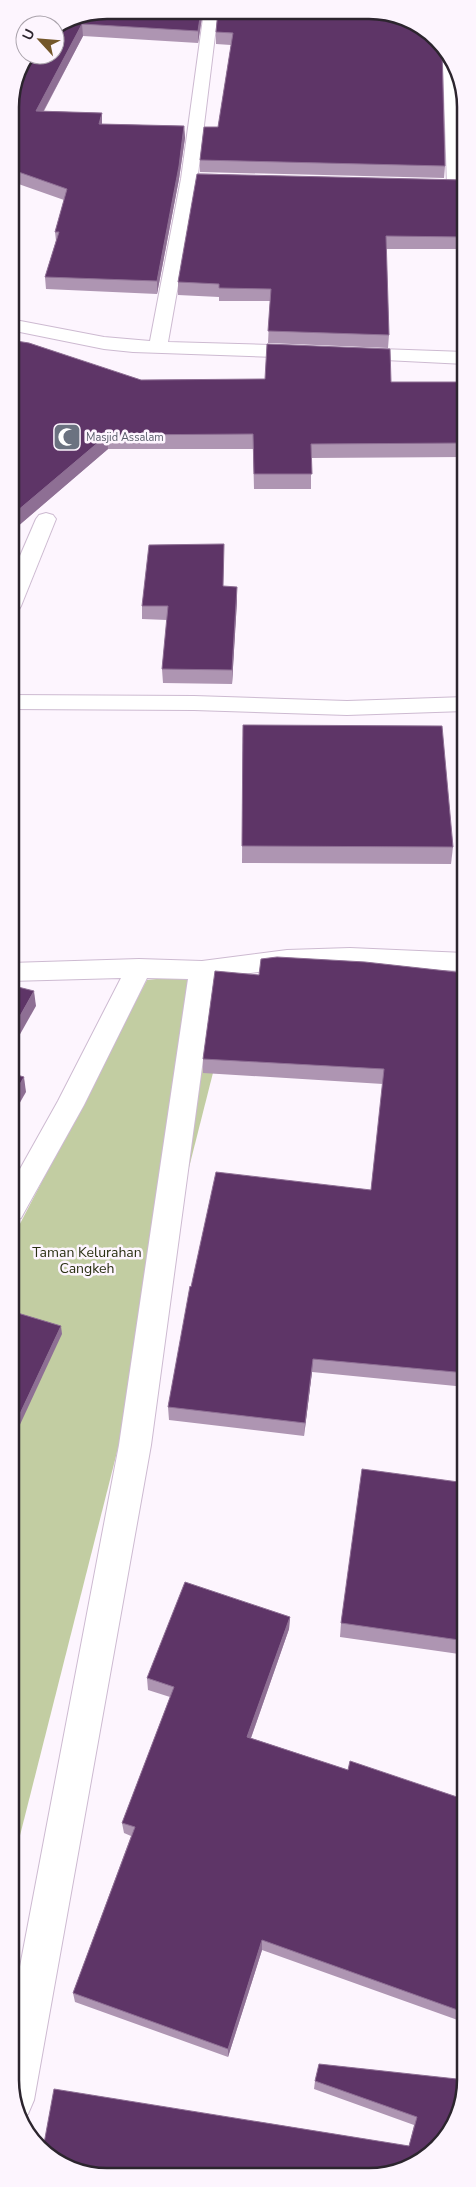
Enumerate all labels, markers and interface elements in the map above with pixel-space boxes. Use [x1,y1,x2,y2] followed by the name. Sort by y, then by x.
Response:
[15,15,65,65] north arrow
[18,26,40,43] text: U
[52,422,82,452] mosque icon: Masjid Assalam
[86,430,164,445] place label: Masjid Assalam
[32,1243,142,1278] park label: Taman Kelurahan Cangkeh

